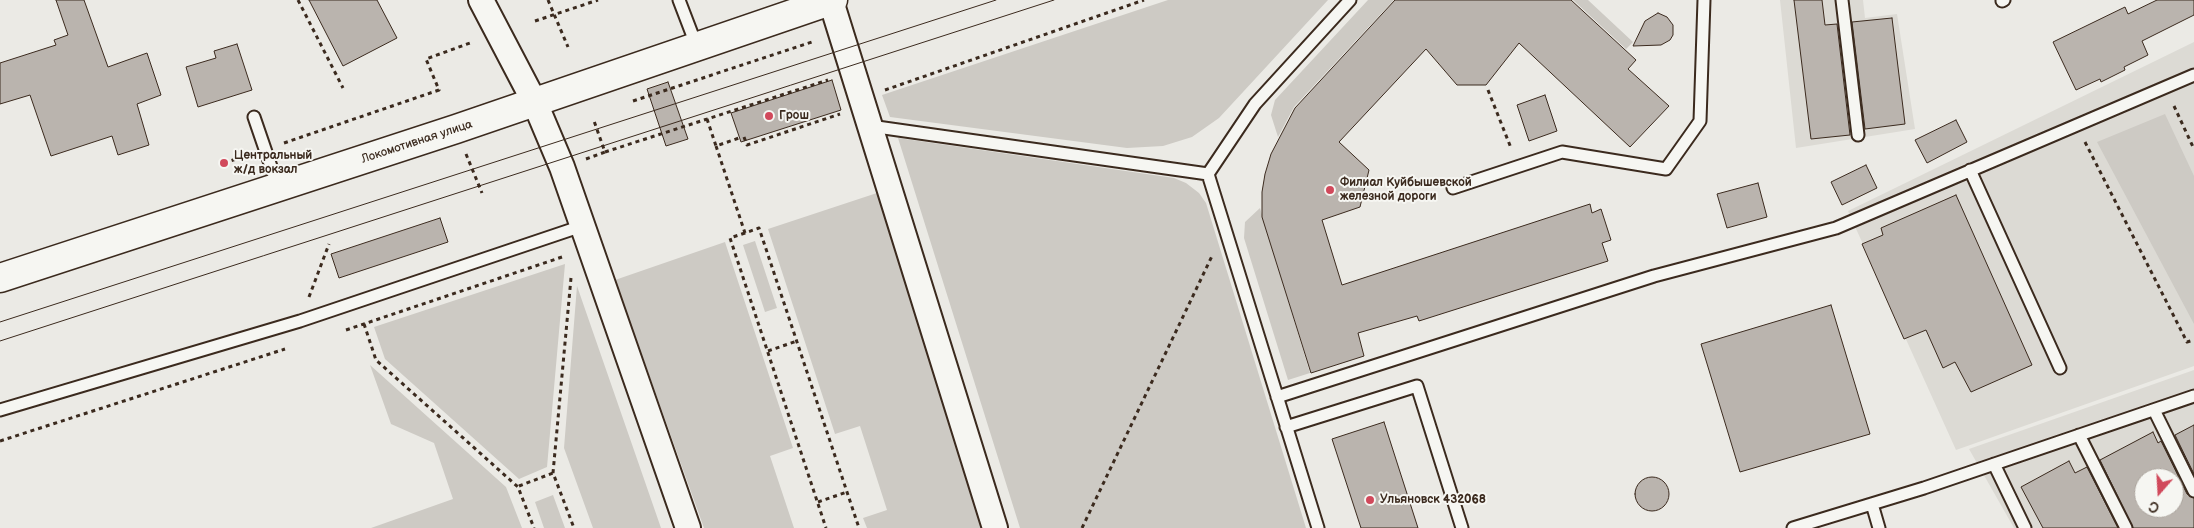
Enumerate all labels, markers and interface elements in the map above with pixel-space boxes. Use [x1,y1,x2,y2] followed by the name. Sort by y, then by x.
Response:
[779,109,809,123] place label: Грош
[763,110,775,122] marker: Грош
[360,117,474,167] street label: Локомотивная улица
[234,149,312,177] place label: Центральный ж/д вокзал
[218,157,230,169] marker: Центральный ж/д вокзал
[1340,176,1472,204] place label: Филиал Куйбышевской железной дороги
[1324,184,1336,196] marker: Филиал Куйбышевской железной дороги
[2134,468,2184,518] north arrow
[1380,493,1486,507] place label: Ульяновск 432068
[1364,494,1376,506] marker: Ульяновск 432068
[2147,497,2162,516] text: С

